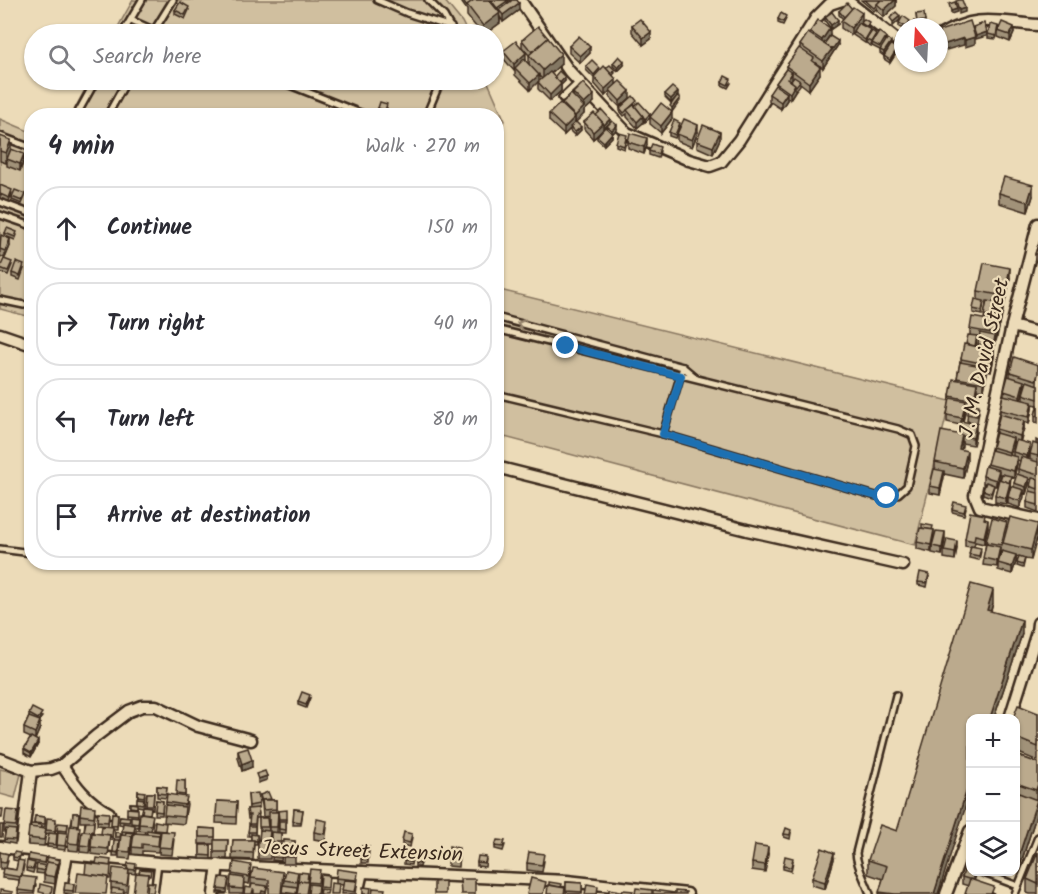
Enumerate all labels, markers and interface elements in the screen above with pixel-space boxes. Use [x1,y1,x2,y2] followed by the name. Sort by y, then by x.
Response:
[894,18,948,72] north arrow
[24,24,504,90] search box
[93,40,201,75] text: Search here
[45,41,78,74] icon: search
[48,126,115,168] text: 4 min
[365,131,480,163] text: Walk · 270 m
[107,211,192,246] text: Continue
[50,212,83,245] icon: ahead
[427,212,478,244] text: 150 m
[951,274,1020,441] street label: J. M. David Street
[107,307,205,342] text: Turn right
[50,308,83,341] icon: right
[433,308,478,340] text: 40 m
[516,319,527,331] one-way arrow
[552,332,578,358] route end
[107,403,194,438] text: Turn left
[50,404,83,437] icon: left
[432,404,478,436] text: 80 m
[873,482,899,508] route start
[107,499,310,534] text: Arrive at destination
[50,500,83,533] icon: arrive
[966,714,1020,876] map controls
[966,714,1020,768] button: +
[966,768,1020,822] button: −
[966,822,1020,876] button: layers
[260,832,464,872] street label: Jesus Street Extension

